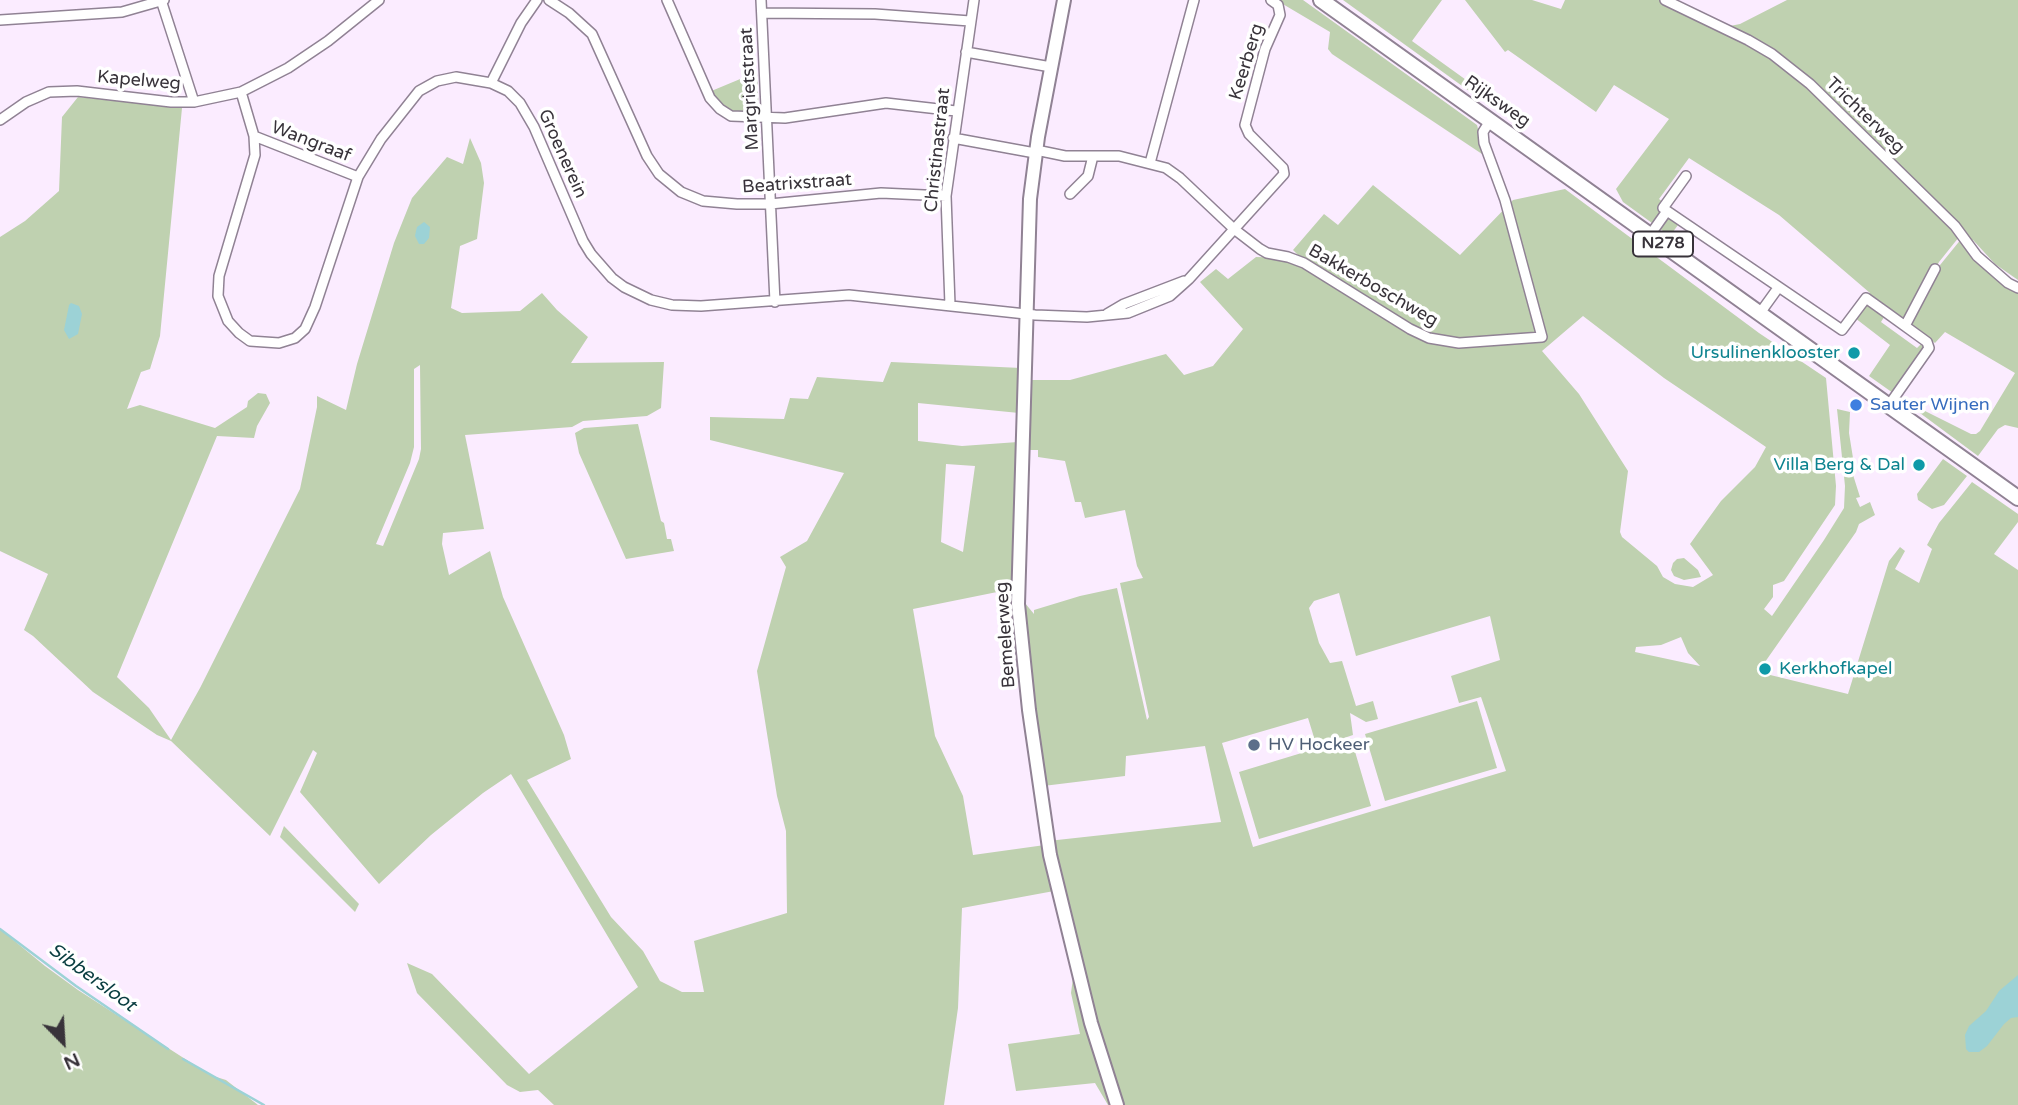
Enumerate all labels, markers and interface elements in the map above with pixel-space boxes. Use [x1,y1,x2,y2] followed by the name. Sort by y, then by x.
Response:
[1225,21,1269,103] street label: Keerberg
[736,27,764,151] street label: Margrietstraat
[96,67,182,95] street label: Kapelweg
[1460,71,1534,133] street label: Rijksweg
[1821,73,1909,159] street label: Trichterweg
[921,87,955,213] street label: Christinastraat
[533,106,591,202] street label: Groenerein
[268,117,354,167] street label: Wangraaf
[742,169,852,199] street label: Beatrixstraat
[1633,232,1693,256] road number: N278
[1304,240,1442,332] street label: Bakkerboschweg
[1691,342,1840,364] place label: Ursulinenklooster
[1846,345,1862,361] marker: Ursulinenklooster
[1870,394,1990,416] place label: Sauter Wijnen
[1848,397,1864,413] marker: Sauter Wijnen
[1773,454,1905,476] place label: Villa Berg & Dal
[1911,457,1927,473] marker: Villa Berg & Dal
[992,581,1020,689] street label: Bemelerweg
[1779,658,1892,680] place label: Kerkhofkapel
[1757,661,1773,677] marker: Kerkhofkapel
[1268,734,1370,756] place label: HV Hockeer
[1246,737,1262,753] marker: HV Hockeer
[44,939,140,1017] water label: Sibbersloot
[28,1007,98,1077] north arrow
[60,1048,83,1074] text: N

